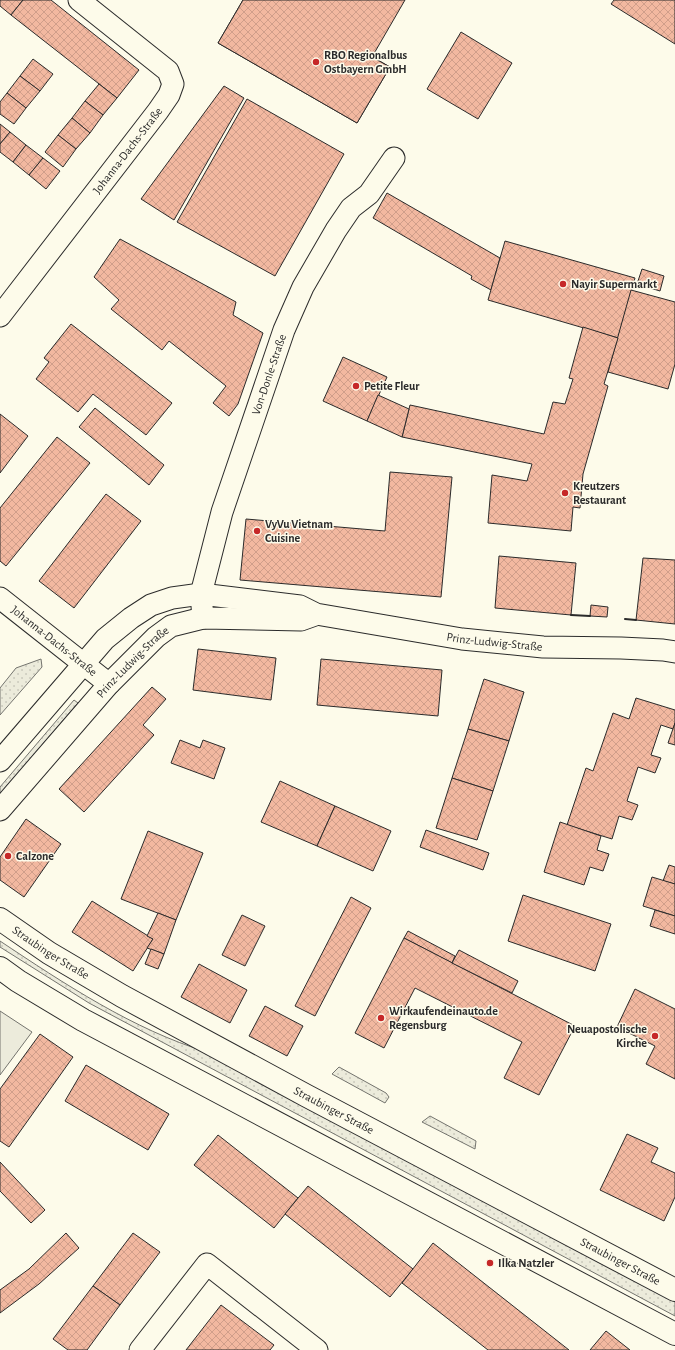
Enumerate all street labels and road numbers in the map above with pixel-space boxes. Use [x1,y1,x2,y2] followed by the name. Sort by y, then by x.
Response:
[91,105,165,196] street label: Johanna-Dachs-Straße
[250,333,288,416] street label: Von-Donle-Straße
[9,603,99,678] street label: Johanna-Dachs-Straße
[94,624,171,700] street label: Prinz-Ludwig-Straße
[446,630,543,653] street label: Prinz-Ludwig-Straße
[10,924,91,981] street label: Straubinger Straße
[292,1084,376,1136] street label: Straubinger Straße
[578,1235,662,1287] street label: Straubinger Straße

